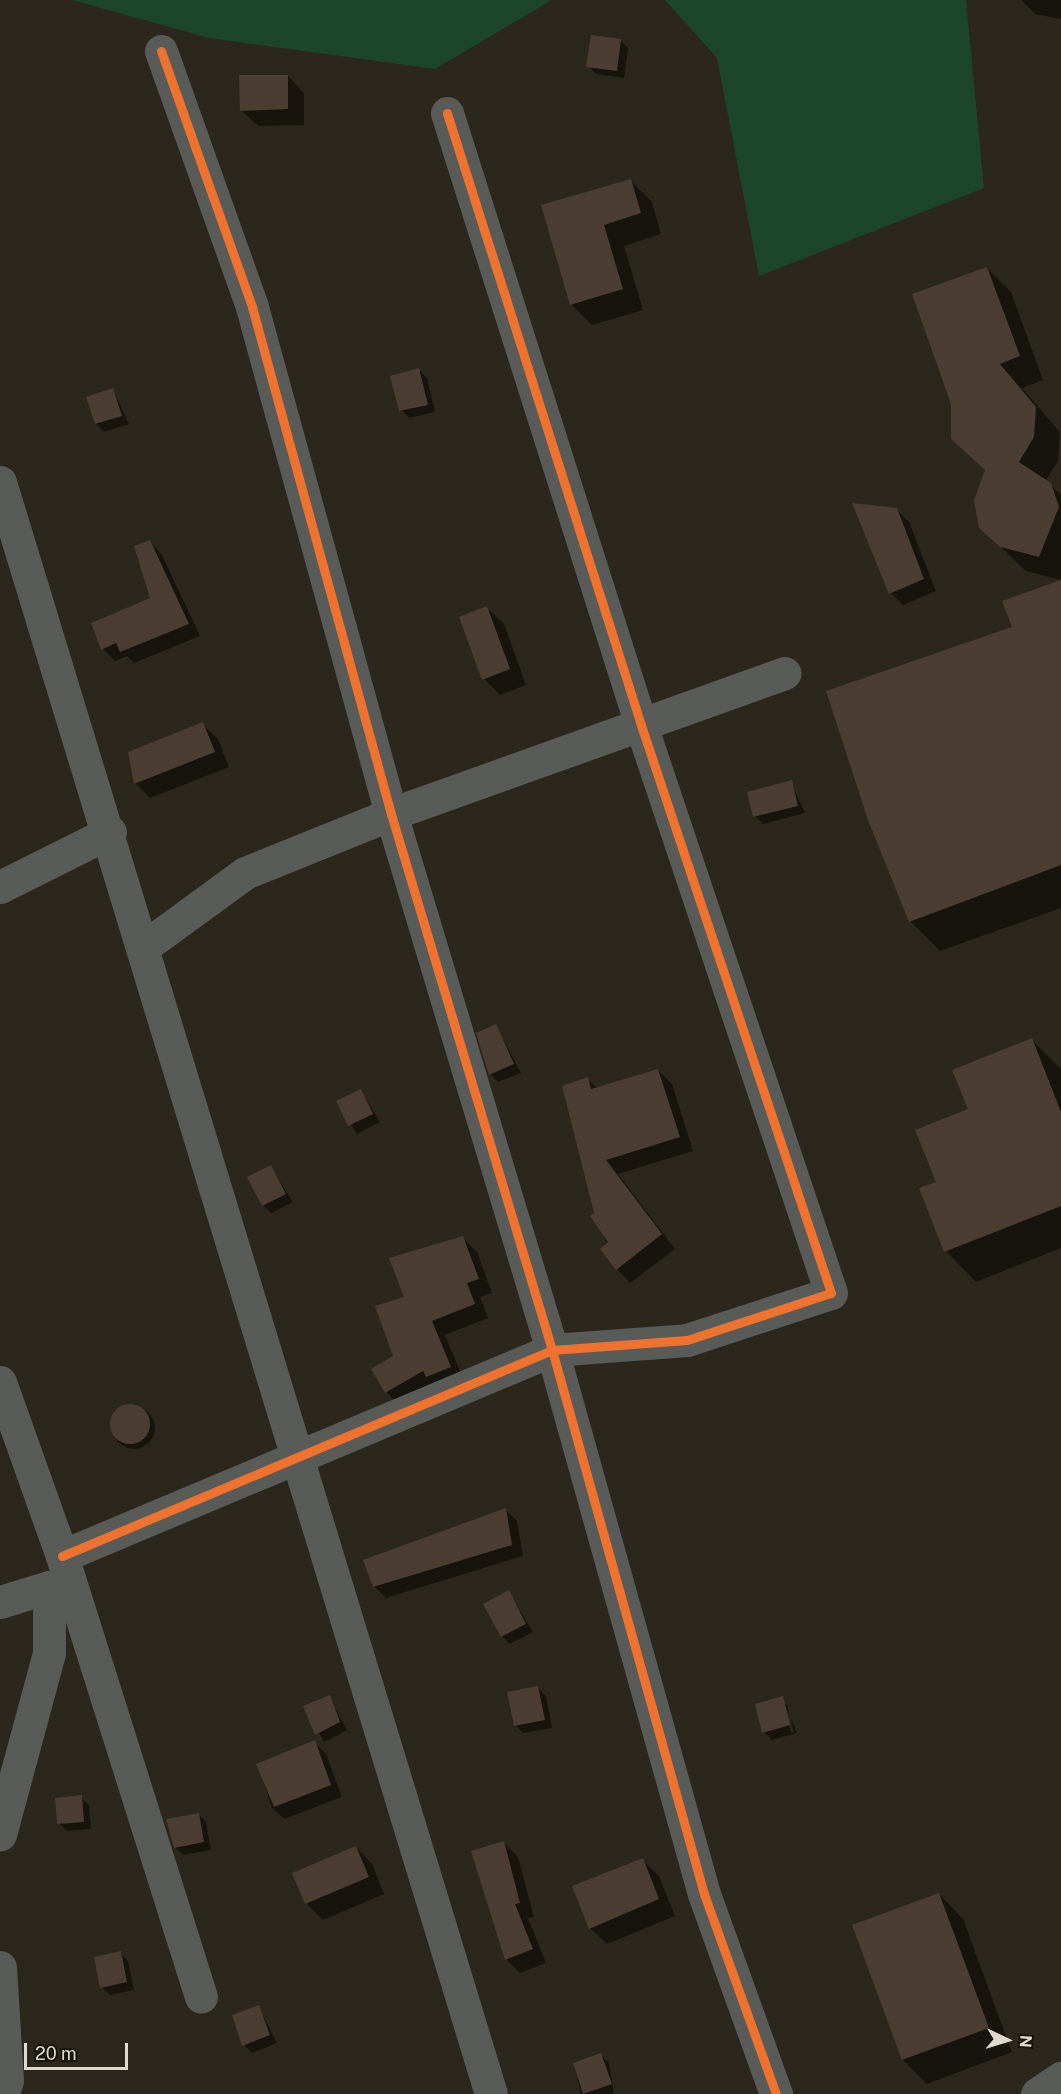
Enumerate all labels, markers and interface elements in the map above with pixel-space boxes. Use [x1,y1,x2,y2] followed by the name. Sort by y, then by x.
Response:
[977,2010,1037,2070] north arrow
[27,2031,130,2069] scale bar
[1016,2034,1035,2048] text: N
[35,2043,77,2064] text: 20 m

